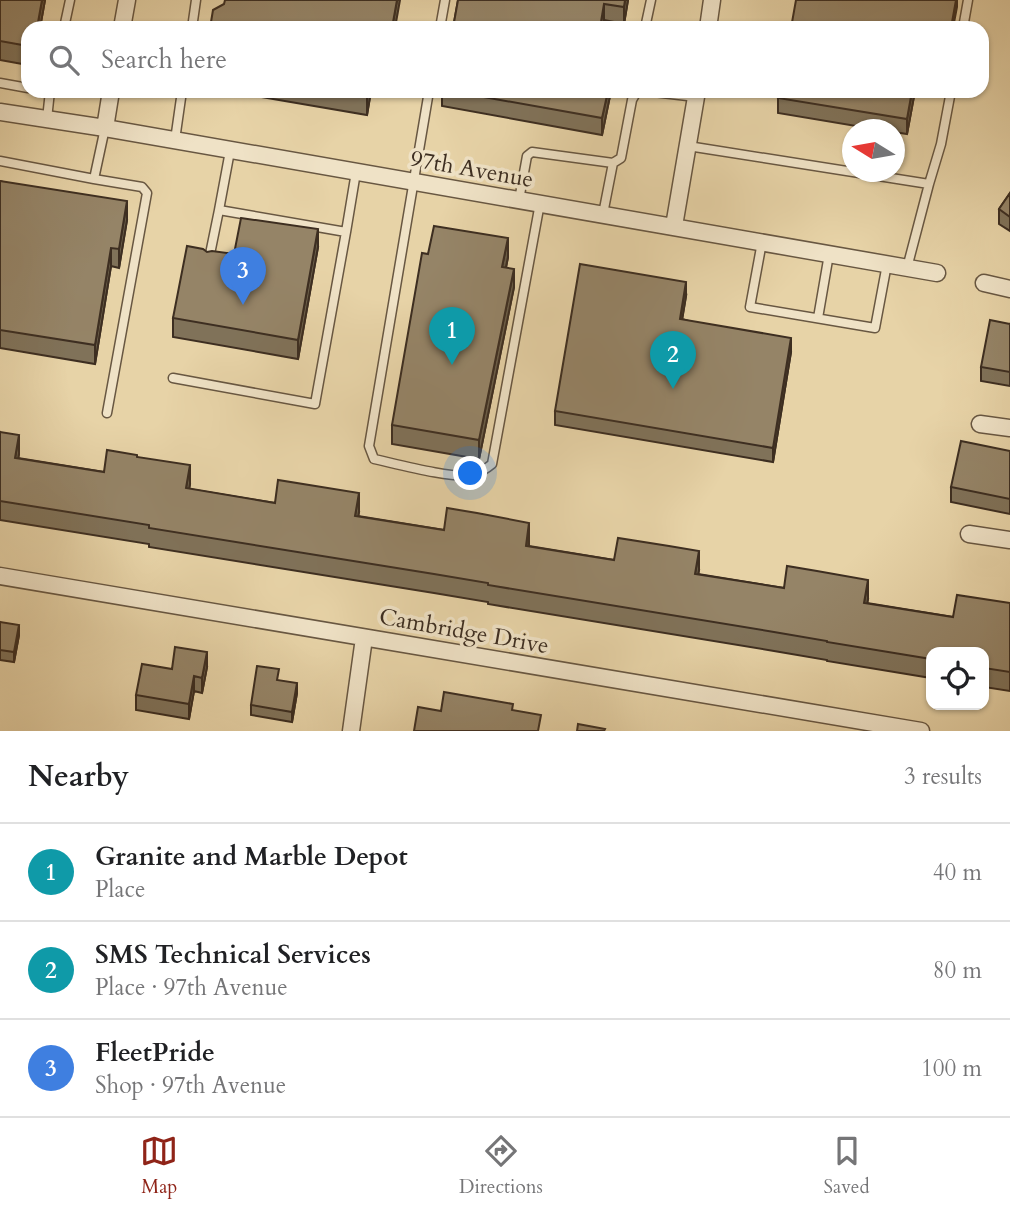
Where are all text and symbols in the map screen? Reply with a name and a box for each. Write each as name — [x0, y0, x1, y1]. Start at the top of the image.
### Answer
search box — [21, 21, 989, 98]
icon: search — [45, 41, 83, 79]
text: Search here — [101, 42, 227, 77]
north arrow — [842, 119, 905, 182]
street label: 97th Avenue — [408, 143, 536, 195]
pin: 3 — [220, 247, 266, 305]
pin: 1 — [429, 307, 475, 365]
pin: 2 — [650, 331, 696, 389]
your location — [453, 456, 487, 490]
street label: Cambridge Drive — [377, 601, 551, 661]
map controls — [926, 647, 989, 710]
button: locate — [926, 647, 989, 710]
text: Nearby — [28, 756, 129, 797]
text: 3 results — [904, 761, 982, 792]
text: Granite and Marble Depot — [95, 839, 408, 874]
text: 1 — [45, 857, 57, 888]
text: 40 m — [933, 857, 982, 888]
text: Place — [95, 874, 145, 905]
text: SMS Technical Services — [95, 937, 371, 972]
text: 2 — [45, 955, 57, 986]
text: 80 m — [933, 955, 982, 986]
text: Place · 97th Avenue — [95, 972, 288, 1003]
text: FleetPride — [95, 1035, 215, 1070]
text: 3 — [45, 1053, 57, 1084]
text: 100 m — [921, 1053, 982, 1084]
text: Shop · 97th Avenue — [95, 1070, 286, 1101]
tab: Map — [140, 1132, 178, 1200]
tab: Directions — [459, 1132, 543, 1200]
tab: Saved — [824, 1132, 870, 1200]

